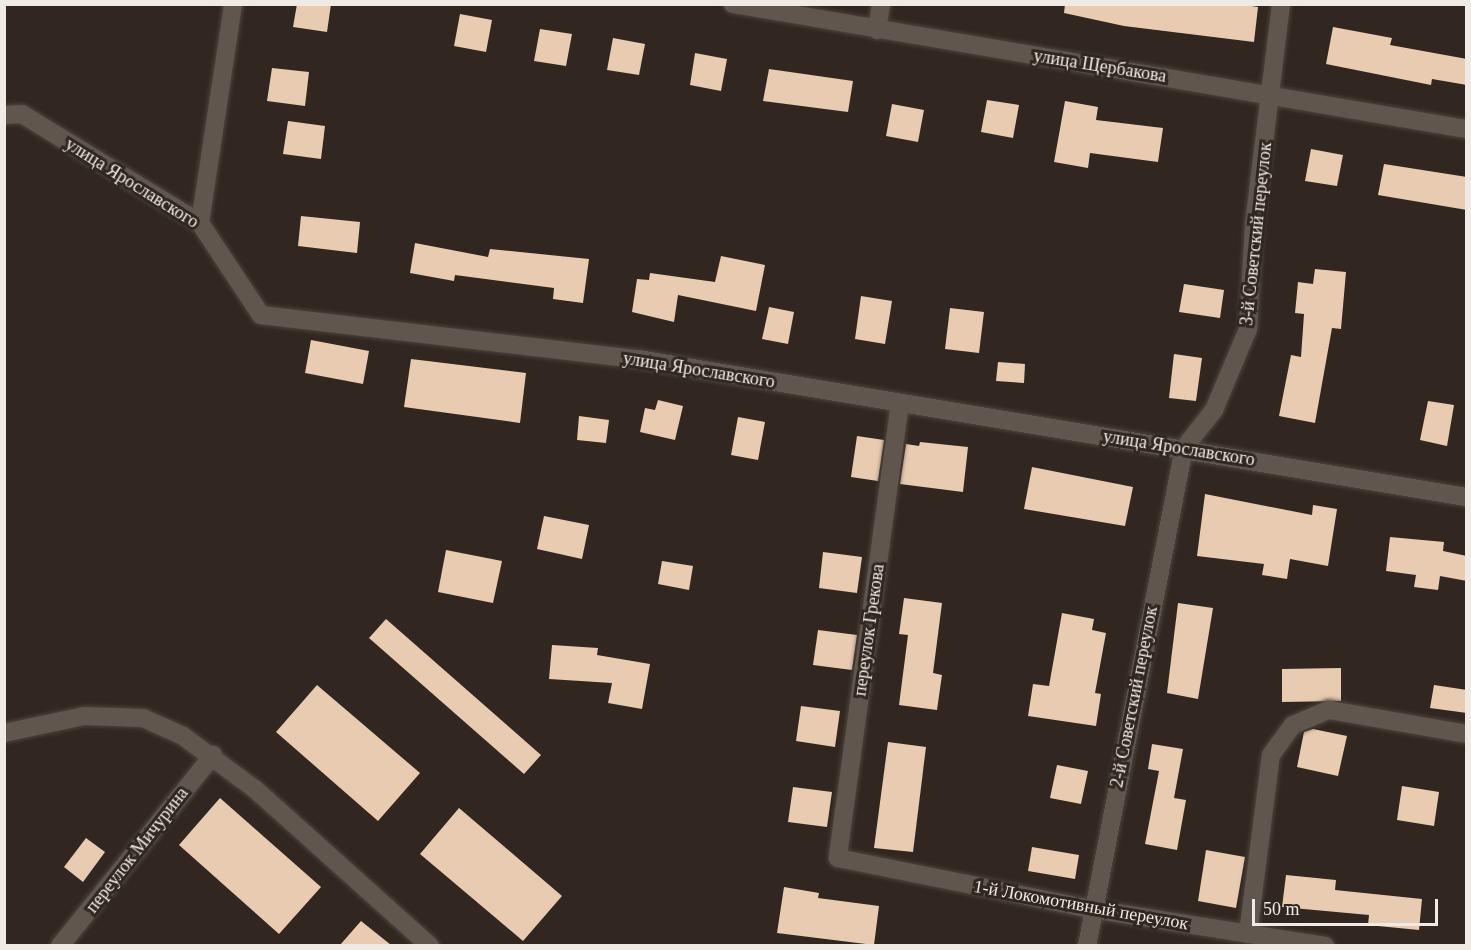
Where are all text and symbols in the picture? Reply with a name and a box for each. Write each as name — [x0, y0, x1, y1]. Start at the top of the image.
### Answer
street label: улица Щербакова — [1032, 45, 1168, 87]
street label: улица Ярославского — [61, 133, 203, 233]
street label: 3-й Советский переулок — [1236, 141, 1276, 327]
street label: улица Ярославского — [622, 347, 776, 393]
street label: улица Ярославского — [1102, 425, 1256, 471]
street label: переулок Грекова — [849, 563, 889, 697]
street label: 2-й Советский переулок — [1106, 605, 1162, 789]
street label: переулок Мичурина — [81, 783, 193, 917]
street label: 1-й Локомотивный переулок — [972, 875, 1190, 935]
scale bar — [1255, 887, 1441, 925]
text: 50 m — [1263, 899, 1300, 919]

